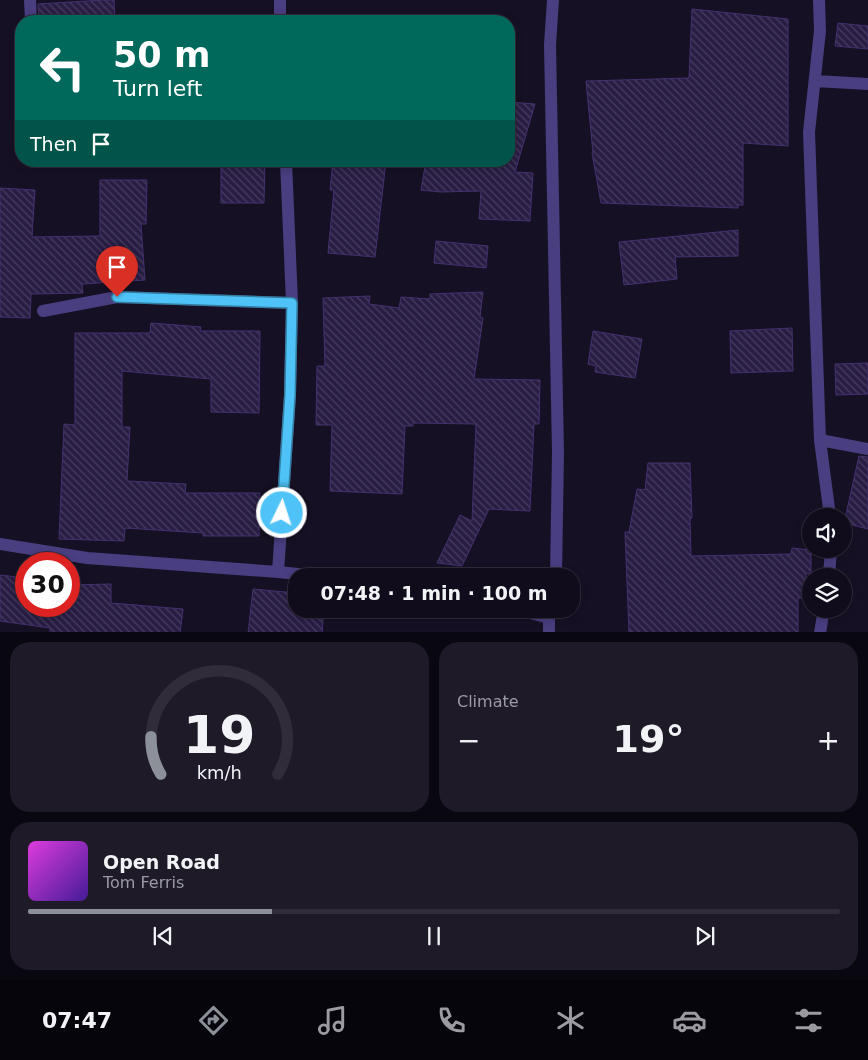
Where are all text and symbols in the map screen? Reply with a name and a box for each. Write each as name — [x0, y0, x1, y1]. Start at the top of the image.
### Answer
icon: left — [30, 35, 95, 100]
text: 50 m — [113, 35, 210, 75]
text: Turn left — [113, 76, 202, 101]
icon: arrive — [87, 130, 115, 158]
text: Then — [30, 133, 77, 155]
pin — [96, 246, 138, 297]
icon: arrive — [103, 253, 131, 281]
position arrow — [255, 486, 307, 538]
map controls — [802, 508, 852, 618]
button: sound — [802, 508, 852, 558]
speed limit sign: 30 — [15, 552, 80, 617]
button: layers — [802, 568, 852, 618]
text: 07:48 · 1 min · 100 m — [320, 582, 548, 604]
text: Climate — [457, 692, 519, 711]
text: 19 — [183, 705, 256, 765]
text: 19° — [613, 717, 684, 761]
text: − — [457, 724, 480, 757]
text: + — [817, 724, 840, 757]
text: km/h — [197, 762, 242, 783]
text: Open Road — [103, 851, 220, 873]
text: Tom Ferris — [103, 873, 184, 892]
icon: previous — [149, 922, 177, 950]
icon: pause — [420, 922, 448, 950]
icon: next — [691, 922, 719, 950]
icon: directions — [196, 1003, 231, 1038]
icon: music — [315, 1003, 350, 1038]
icon: phone — [434, 1003, 469, 1038]
icon: climate — [553, 1003, 588, 1038]
icon: car — [672, 1003, 707, 1038]
icon: filters — [791, 1003, 826, 1038]
text: 07:47 — [42, 1008, 112, 1033]

